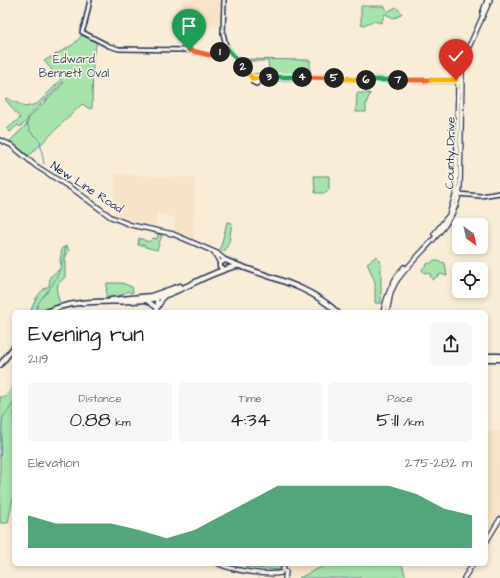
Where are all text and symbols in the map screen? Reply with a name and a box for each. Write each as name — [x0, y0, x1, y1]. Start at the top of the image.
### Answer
pin — [172, 9, 206, 50]
icon: arrive — [178, 15, 200, 37]
pin — [439, 39, 473, 80]
pin: 1 — [210, 42, 230, 62]
text: 1 — [219, 44, 221, 59]
icon: check — [445, 45, 467, 67]
park label: Edward Bennett Oval — [39, 51, 109, 82]
pin: 2 — [233, 57, 253, 77]
text: 2 — [240, 59, 246, 74]
pin: 3 — [259, 67, 279, 87]
pin: 4 — [292, 67, 312, 87]
pin: 5 — [324, 68, 344, 88]
text: 3 — [266, 69, 272, 84]
text: 4 — [298, 69, 306, 84]
text: 5 — [330, 70, 338, 85]
pin: 6 — [356, 70, 376, 90]
pin: 7 — [388, 70, 408, 90]
text: 6 — [363, 72, 369, 87]
text: 7 — [395, 72, 401, 87]
street label: County Drive — [441, 116, 461, 189]
street label: New Line Road — [47, 158, 126, 217]
north arrow — [452, 218, 488, 254]
map controls — [452, 218, 488, 298]
button: locate — [452, 262, 488, 298]
text: Evening run — [28, 319, 144, 350]
button: share — [430, 323, 472, 365]
text: 21:19 — [28, 350, 48, 368]
text: Distance — [79, 391, 121, 406]
text: Time — [238, 391, 262, 406]
text: Pace — [387, 391, 413, 406]
text: 0.88 — [69, 406, 111, 434]
text: 4:34 — [230, 406, 270, 434]
text: 5:11 — [376, 406, 399, 434]
text: km — [111, 415, 131, 430]
text: /km — [399, 415, 424, 430]
text: Elevation — [28, 454, 79, 472]
text: 275–282 m — [405, 454, 472, 472]

